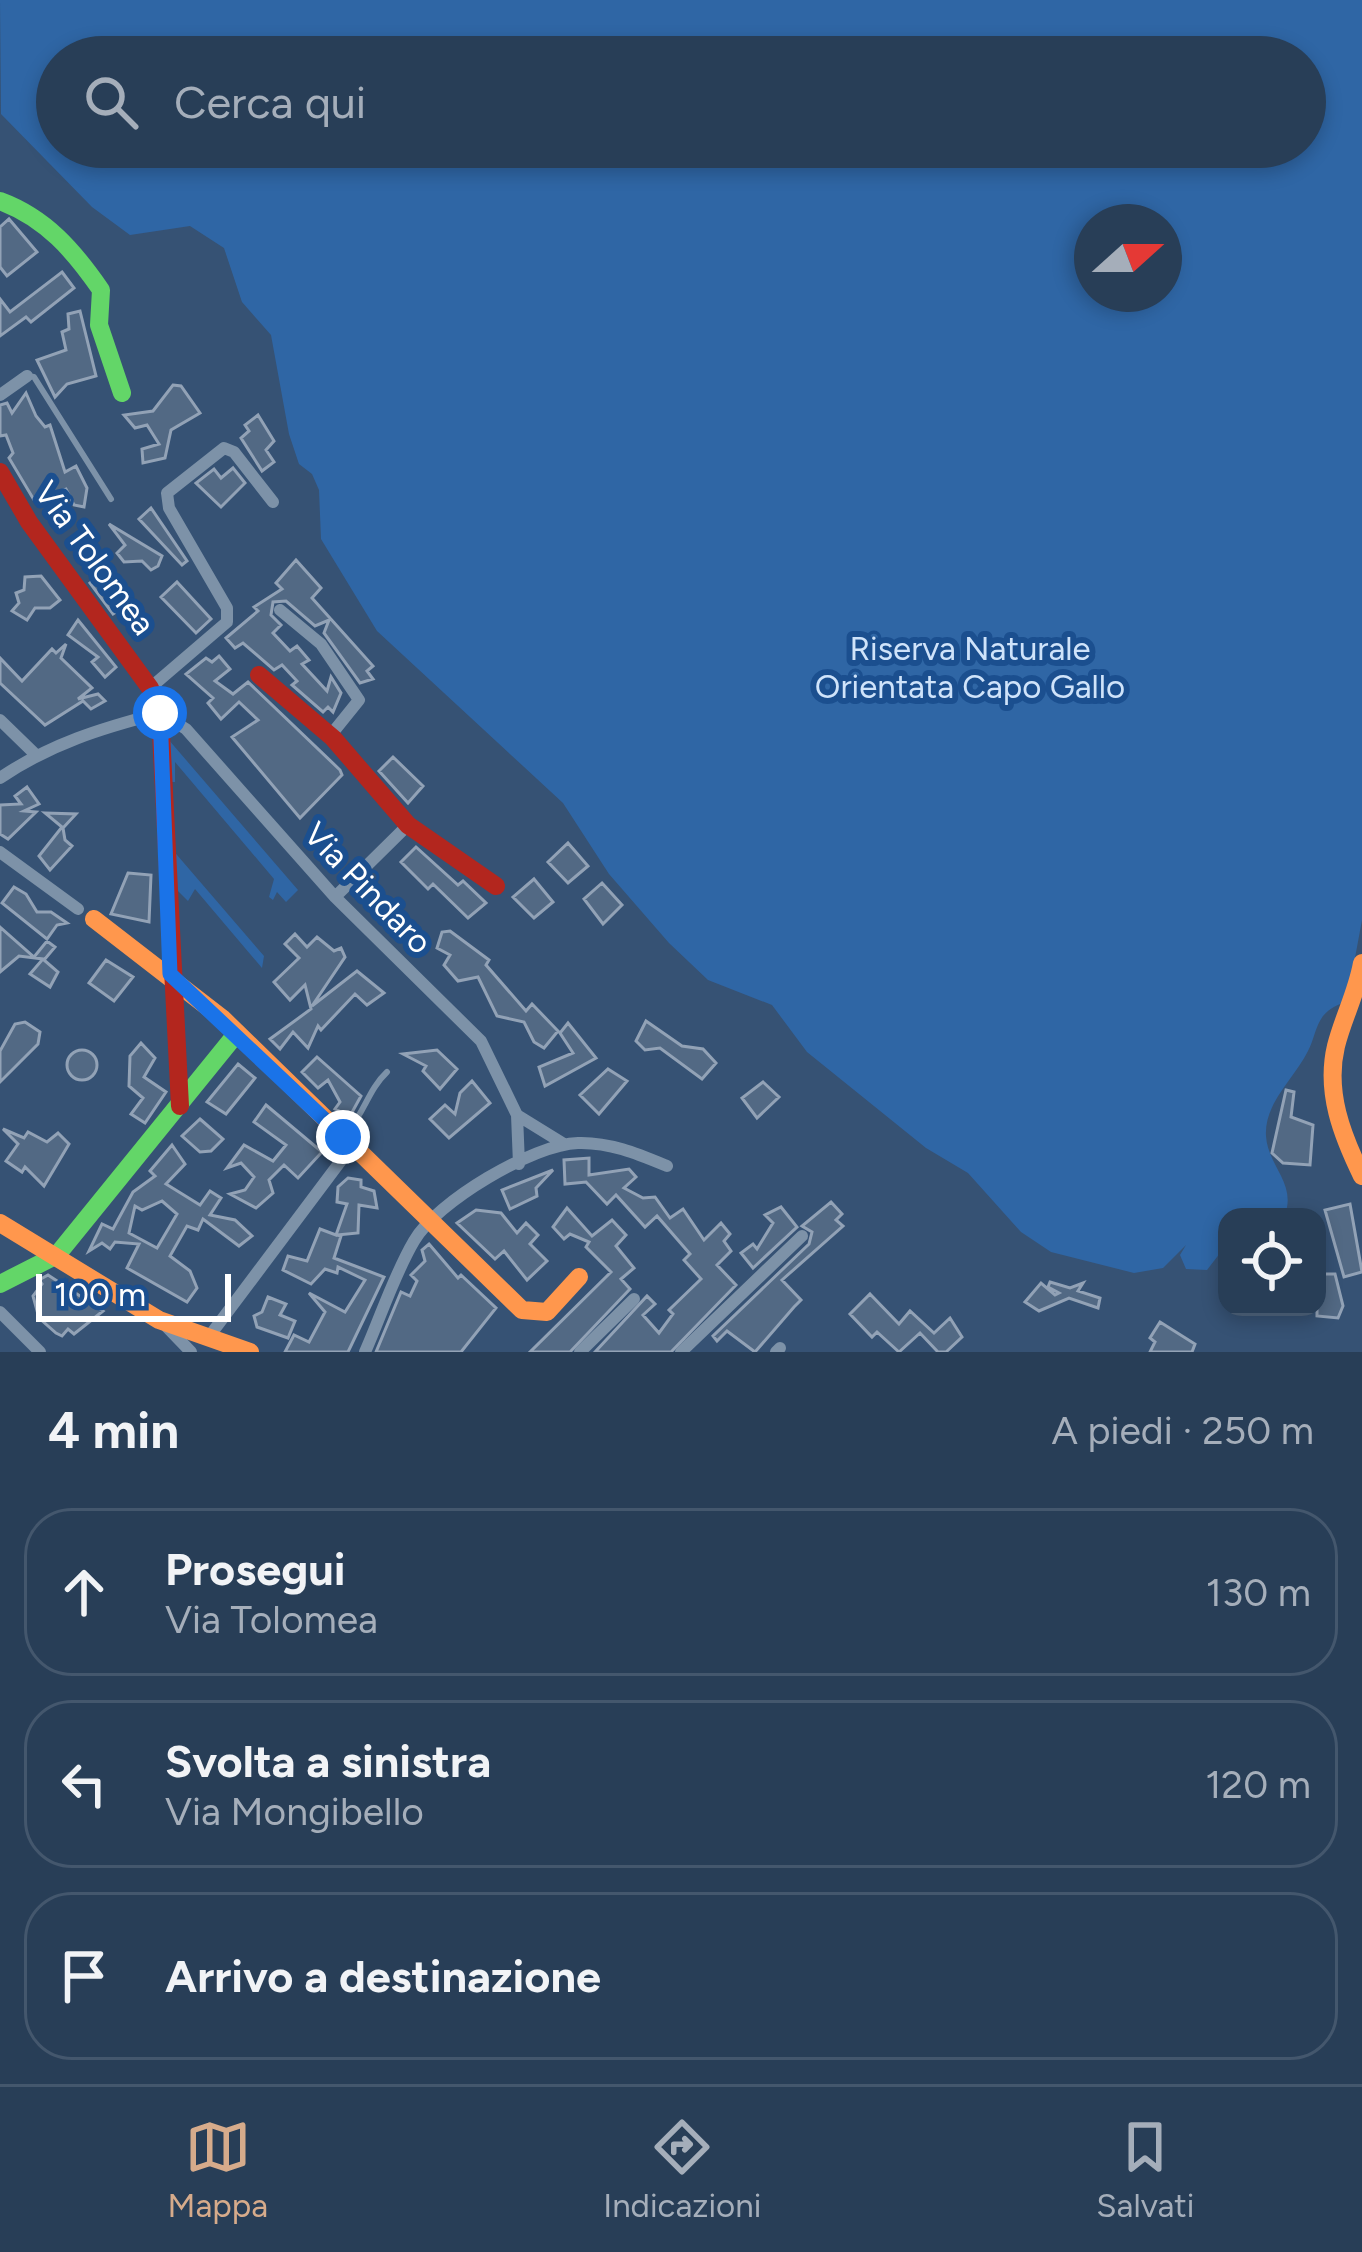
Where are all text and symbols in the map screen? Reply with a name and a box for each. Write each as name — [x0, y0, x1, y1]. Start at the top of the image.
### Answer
search box — [36, 36, 1326, 168]
icon: search — [78, 69, 144, 135]
text: Cerca qui — [174, 75, 366, 129]
north arrow — [1074, 204, 1182, 312]
street label: Via Tolomea — [26, 474, 164, 642]
park label: Riserva Naturale Orientata Capo Gallo — [815, 629, 1125, 706]
route start — [133, 686, 187, 740]
street label: Via Pindaro — [296, 814, 440, 962]
route end — [316, 1110, 370, 1164]
map controls — [1218, 1208, 1326, 1316]
button: locate — [1218, 1208, 1326, 1316]
scale bar — [36, 1268, 231, 1321]
text: 100 m — [54, 1275, 146, 1314]
text: 4 min — [48, 1400, 179, 1461]
text: A piedi · 250 m — [1051, 1407, 1314, 1454]
text: Prosegui — [165, 1542, 346, 1596]
icon: ahead — [51, 1559, 117, 1625]
text: 130 m — [1206, 1569, 1311, 1616]
text: Via Tolomea — [165, 1596, 378, 1643]
text: Svolta a sinistra — [165, 1734, 491, 1788]
icon: left — [51, 1751, 117, 1817]
text: 120 m — [1205, 1761, 1311, 1808]
text: Via Mongibello — [165, 1788, 424, 1835]
icon: arrive — [51, 1943, 117, 2009]
text: Arrivo a destinazione — [165, 1949, 601, 2003]
tab: Mappa — [168, 2114, 268, 2225]
tab: Indicazioni — [603, 2114, 761, 2225]
tab: Salvati — [1096, 2114, 1194, 2225]

